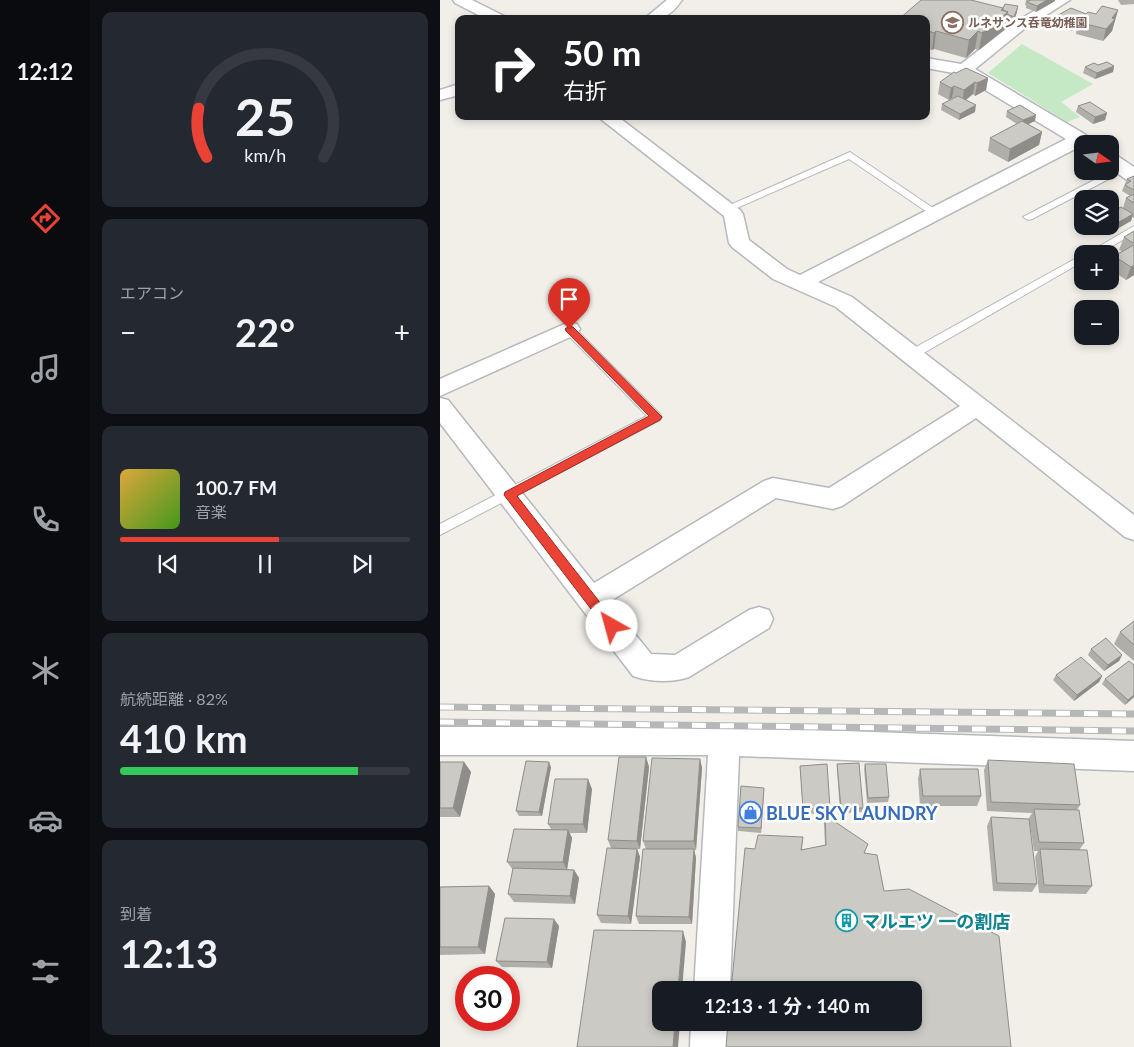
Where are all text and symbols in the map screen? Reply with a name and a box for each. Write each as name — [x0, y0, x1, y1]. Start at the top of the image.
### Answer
school or university icon: ルネサンス呑竜幼稚園 — [940, 10, 964, 34]
place label: ルネサンス呑竜幼稚園 — [968, 15, 1088, 30]
text: 50 m — [563, 31, 641, 73]
icon: right — [480, 35, 545, 100]
text: 12:12 — [17, 58, 73, 85]
text: 右折 — [563, 77, 607, 104]
text: 25 — [235, 85, 295, 147]
north arrow — [1074, 135, 1119, 180]
map controls — [1074, 135, 1119, 345]
text: km/h — [244, 144, 286, 166]
button: layers — [1074, 190, 1119, 235]
icon: directions — [28, 201, 63, 236]
button: + — [1074, 245, 1119, 290]
pin — [548, 278, 590, 329]
text: エアコン — [120, 283, 184, 302]
icon: arrive — [555, 285, 583, 313]
button: − — [1074, 300, 1119, 345]
text: 22° — [235, 309, 295, 355]
text: − — [120, 315, 136, 349]
text: + — [394, 315, 410, 349]
icon: music — [28, 351, 63, 386]
text: 100.7 FM — [195, 476, 277, 499]
icon: phone — [28, 502, 63, 537]
text: 音楽 — [195, 502, 227, 521]
icon: previous — [154, 550, 182, 578]
icon: pause — [251, 550, 279, 578]
icon: next — [348, 550, 376, 578]
position arrow — [585, 599, 637, 651]
icon: climate — [28, 653, 63, 688]
text: 航続距離 · 82% — [120, 689, 228, 708]
text: 410 km — [120, 715, 248, 761]
shop icon: BLUE SKY LAUNDRY — [738, 801, 762, 825]
place label: BLUE SKY LAUNDRY — [766, 802, 938, 824]
icon: car — [28, 803, 63, 838]
text: 到着 — [120, 904, 152, 923]
building icon: マルエツ 一の割店 — [834, 909, 858, 933]
place label: マルエツ 一の割店 — [862, 910, 1010, 932]
text: 12:13 — [120, 930, 218, 976]
icon: filters — [28, 954, 63, 989]
speed limit sign: 30 — [455, 966, 520, 1031]
text: 12:13 · 1 分 · 140 m — [704, 994, 870, 1017]

